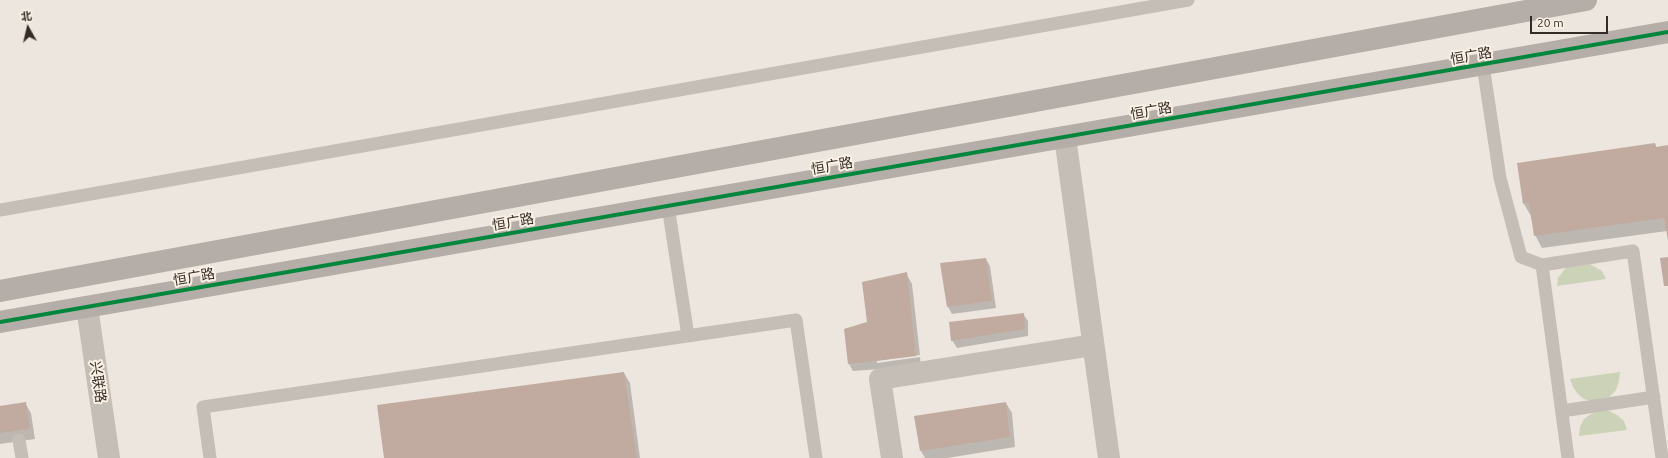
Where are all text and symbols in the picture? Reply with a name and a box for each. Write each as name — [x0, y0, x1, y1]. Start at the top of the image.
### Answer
north arrow — [8, 8, 48, 48]
scale bar — [1532, 8, 1610, 34]
text: 北 — [20, 9, 33, 23]
text: 20 m — [1537, 16, 1564, 29]
street label: 恒广路 — [1449, 44, 1493, 68]
street label: 恒广路 — [1129, 99, 1173, 123]
street label: 恒广路 — [810, 154, 854, 178]
street label: 恒广路 — [491, 210, 535, 234]
street label: 恒广路 — [172, 265, 216, 289]
street label: 兴联路 — [87, 360, 109, 404]

